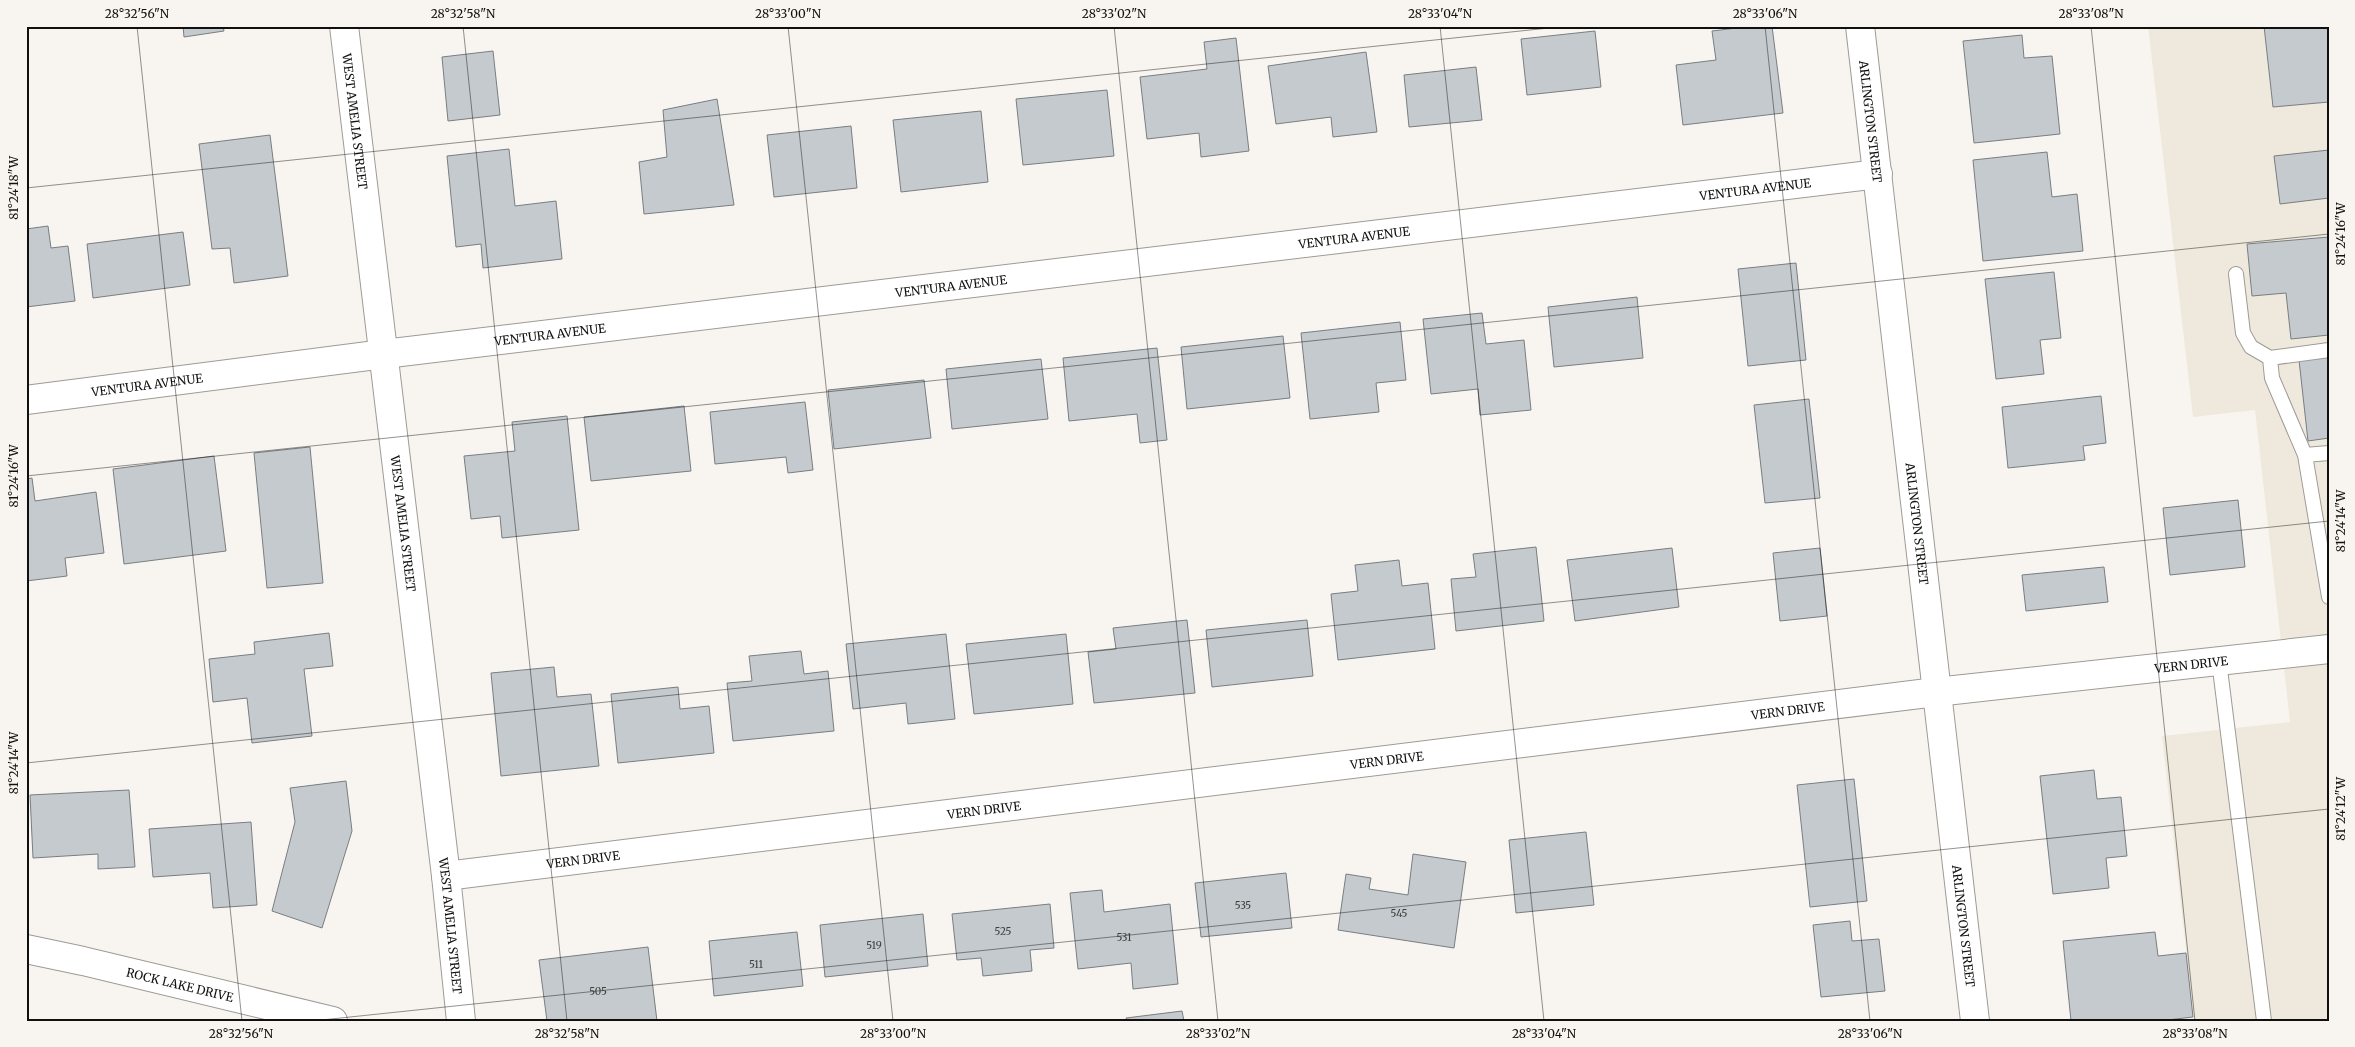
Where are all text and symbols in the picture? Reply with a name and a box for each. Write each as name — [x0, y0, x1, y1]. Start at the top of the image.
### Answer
text: 28°32'56"N — [105, 6, 170, 21]
text: 28°32'58"N — [431, 6, 496, 21]
text: 28°33'00"N — [755, 6, 822, 21]
text: 28°33'02"N — [1082, 6, 1147, 21]
text: 28°33'04"N — [1408, 6, 1473, 21]
text: 28°33'06"N — [1733, 6, 1798, 21]
text: 28°33'08"N — [2058, 6, 2124, 21]
street label: WEST AMELIA STREET — [340, 52, 371, 191]
street label: ARLINGTON STREET — [1856, 58, 1886, 184]
text: 81°24'18"W — [6, 155, 21, 220]
street label: VENTURA AVENUE — [1698, 175, 1812, 203]
text: 81°24'16"W — [2333, 201, 2348, 266]
street label: VENTURA AVENUE — [1296, 223, 1411, 251]
street label: VENTURA AVENUE — [893, 271, 1008, 300]
street label: VENTURA AVENUE — [492, 320, 607, 348]
street label: VENTURA AVENUE — [89, 370, 204, 399]
text: 81°24'16"W — [6, 443, 21, 508]
street label: WEST AMELIA STREET — [388, 454, 419, 593]
street label: ARLINGTON STREET — [1903, 461, 1932, 586]
text: 81°24'14"W — [2333, 489, 2348, 552]
street label: VERN DRIVE — [2153, 653, 2229, 676]
street label: VERN DRIVE — [1749, 698, 1826, 722]
text: 81°24'14"W — [6, 731, 21, 794]
street label: VERN DRIVE — [1348, 748, 1425, 772]
text: 81°24'12"W — [2333, 776, 2348, 841]
street label: VERN DRIVE — [945, 798, 1022, 822]
street label: VERN DRIVE — [544, 847, 621, 871]
street label: WEST AMELIA STREET — [436, 856, 466, 995]
street label: ARLINGTON STREET — [1949, 863, 1979, 989]
house number: 535 — [1235, 899, 1251, 912]
house number: 545 — [1391, 907, 1408, 920]
house number: 525 — [995, 925, 1012, 938]
house number: 531 — [1116, 931, 1132, 944]
house number: 519 — [866, 939, 882, 952]
house number: 511 — [749, 958, 764, 971]
street label: ROCK LAKE DRIVE — [125, 964, 235, 1004]
house number: 505 — [589, 985, 607, 998]
text: 28°32'56"N — [209, 1026, 274, 1041]
text: 28°32'58"N — [535, 1026, 600, 1041]
text: 28°33'00"N — [860, 1026, 927, 1041]
text: 28°33'02"N — [1186, 1026, 1251, 1041]
text: 28°33'04"N — [1512, 1026, 1577, 1041]
text: 28°33'06"N — [1838, 1026, 1903, 1041]
text: 28°33'08"N — [2162, 1026, 2228, 1041]

